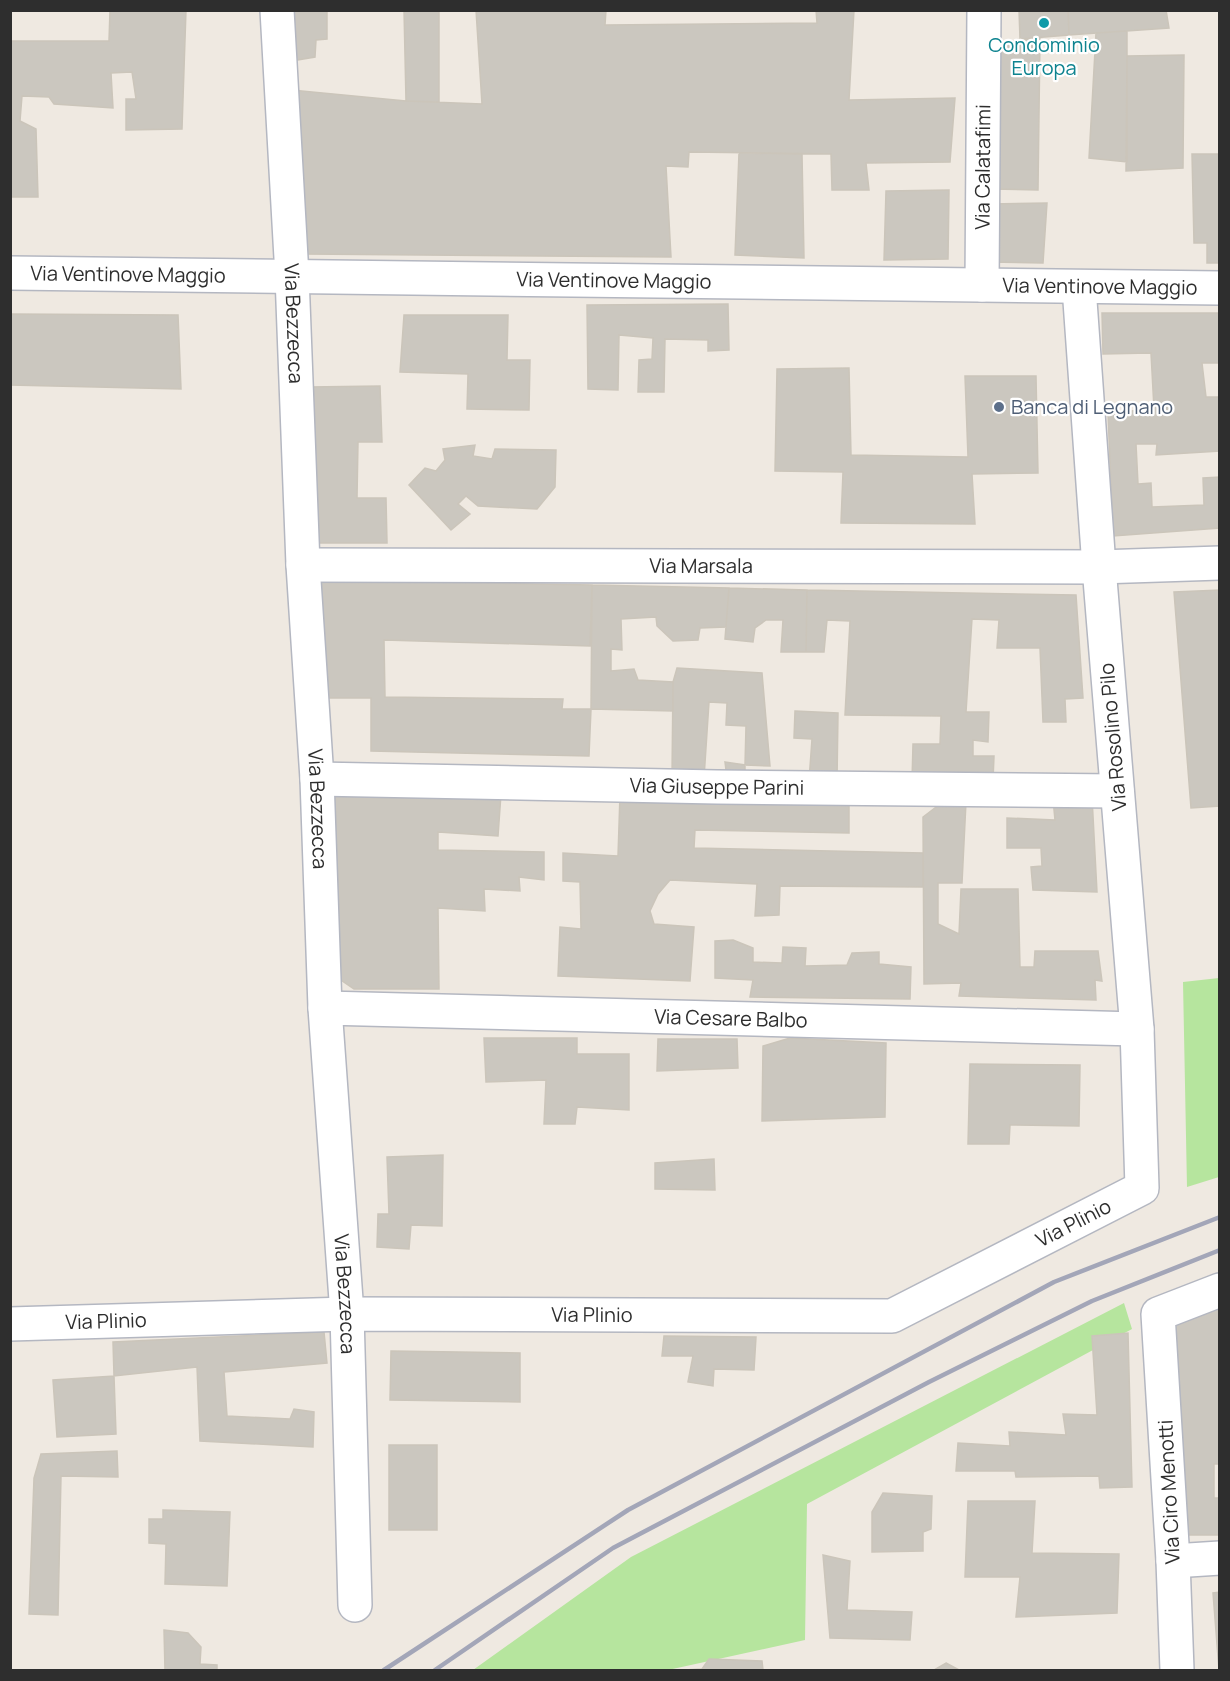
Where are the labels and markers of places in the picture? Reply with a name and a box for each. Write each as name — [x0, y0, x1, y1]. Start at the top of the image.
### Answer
marker: Condominio Europa — [1037, 16, 1051, 30]
place label: Condominio Europa — [988, 31, 1100, 81]
place label: Banca di Legnano — [1011, 393, 1173, 420]
marker: Banca di Legnano — [992, 400, 1006, 414]

